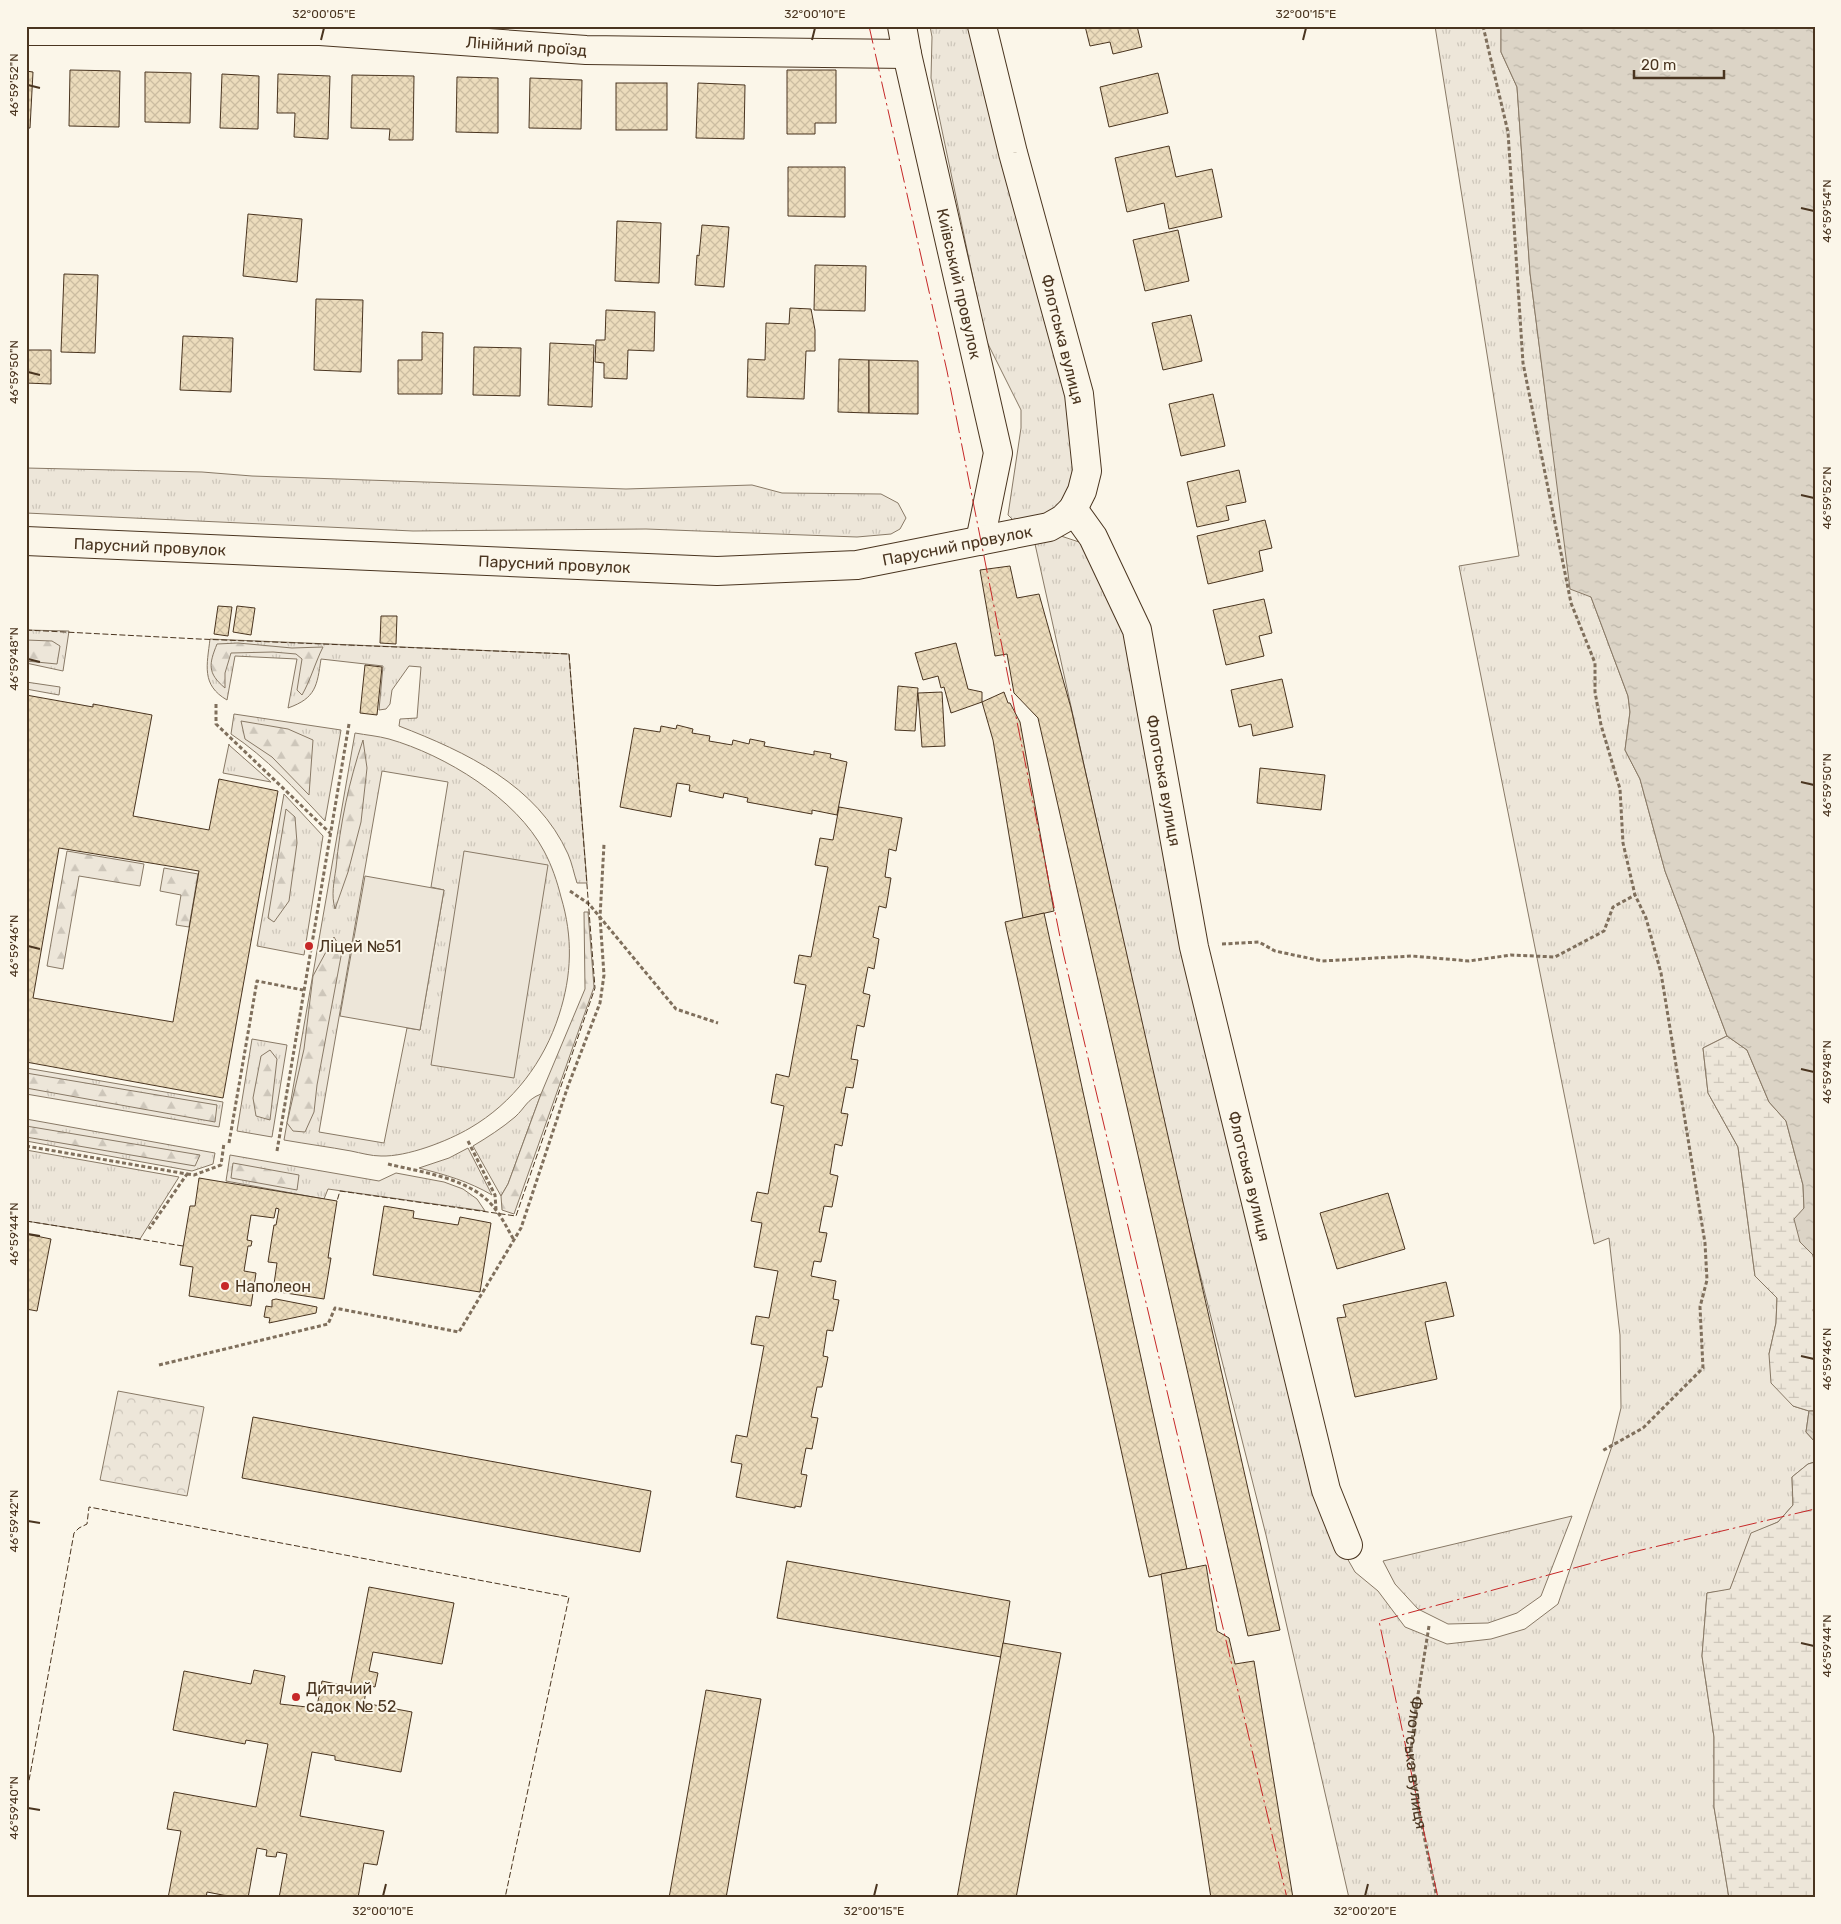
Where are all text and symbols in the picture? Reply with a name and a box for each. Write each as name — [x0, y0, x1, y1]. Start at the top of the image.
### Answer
text: 32°00'05"E — [292, 7, 356, 21]
text: 32°00'10"E — [784, 7, 846, 21]
text: 32°00'15"E — [1276, 7, 1336, 21]
street label: Лінійний проїзд — [465, 32, 588, 60]
scale bar — [1634, 48, 1724, 80]
text: 46°59'52"N — [7, 53, 21, 117]
text: 20 m — [1641, 56, 1676, 74]
text: 46°59'54"N — [1820, 179, 1834, 243]
street label: Київський провулок — [932, 206, 985, 361]
street label: Флотська вулиця — [1037, 272, 1088, 406]
text: 46°59'50"N — [7, 340, 21, 404]
text: 46°59'52"N — [1820, 466, 1834, 530]
street label: Парусний провулок — [881, 521, 1034, 570]
street label: Парусний провулок — [73, 534, 227, 560]
street label: Парусний провулок — [478, 552, 632, 577]
text: 46°59'48"N — [7, 627, 21, 691]
street label: Флотська вулиця — [1142, 713, 1185, 848]
text: 46°59'50"N — [1820, 753, 1834, 817]
text: 46°59'46"N — [7, 915, 21, 977]
place label: Ліцей №51 — [319, 937, 401, 956]
marker: Ліцей №51 — [303, 940, 315, 952]
text: 46°59'48"N — [1820, 1040, 1834, 1104]
street label: Флотська вулиця — [1224, 1109, 1274, 1243]
text: 46°59'44"N — [7, 1202, 21, 1266]
place label: Наполеон — [235, 1277, 311, 1296]
marker: Наполеон — [219, 1280, 231, 1292]
text: 46°59'46"N — [1820, 1328, 1834, 1390]
text: 46°59'42"N — [7, 1490, 21, 1552]
text: 46°59'44"N — [1820, 1614, 1834, 1678]
place label: Дитячий садок № 52 — [306, 1679, 396, 1716]
marker: Дитячий садок № 52 — [290, 1691, 302, 1703]
street label: Флотська вулиця — [1401, 1695, 1431, 1831]
text: 46°59'40"N — [7, 1776, 21, 1840]
text: 32°00'10"E — [352, 1904, 414, 1918]
text: 32°00'15"E — [844, 1904, 904, 1918]
text: 32°00'20"E — [1333, 1904, 1397, 1918]

